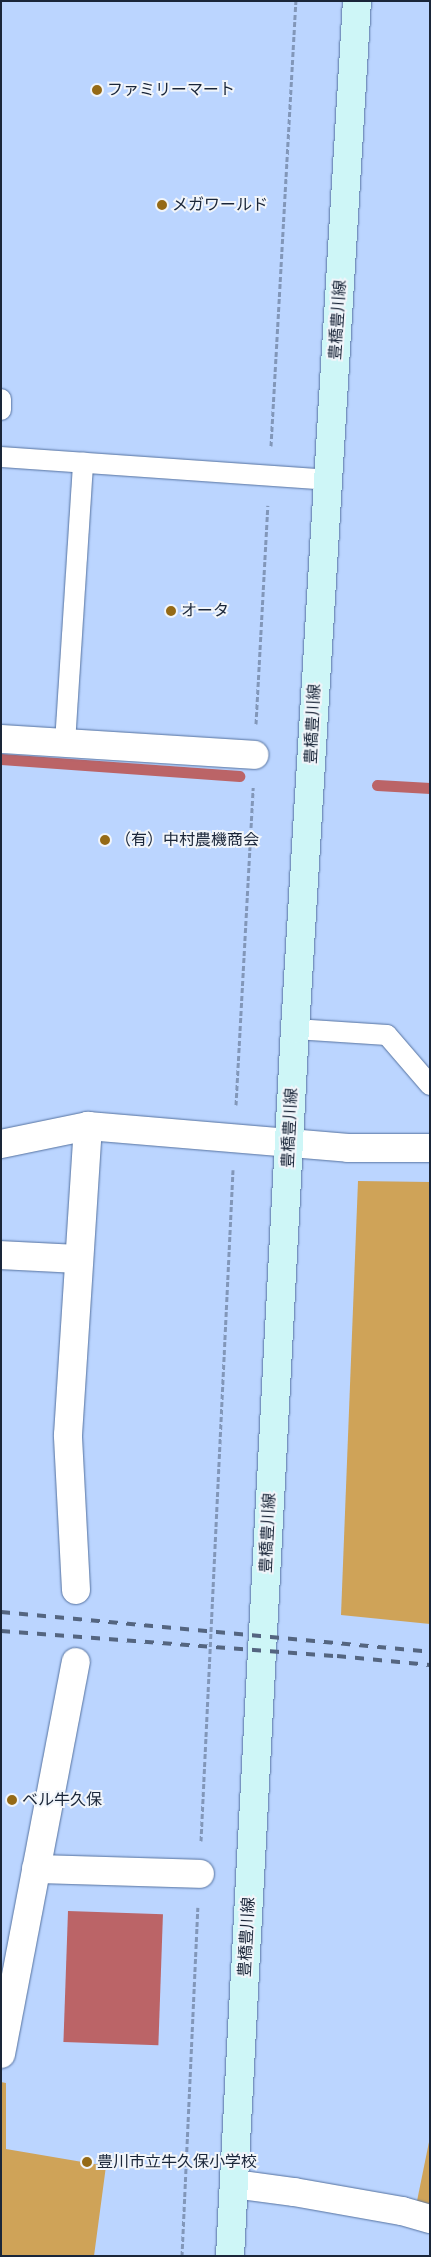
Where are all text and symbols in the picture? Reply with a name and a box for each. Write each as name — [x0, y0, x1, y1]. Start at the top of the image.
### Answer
place label: ファミリーマート — [107, 80, 235, 100]
marker: ファミリーマート — [91, 84, 103, 96]
place label: メガワールド — [172, 195, 268, 215]
marker: メガワールド — [156, 199, 168, 211]
street label: 豊橋豊川線 — [326, 279, 350, 361]
place label: オータ — [181, 601, 229, 621]
marker: オータ — [165, 605, 177, 617]
street label: 豊橋豊川線 — [301, 684, 325, 764]
place label: （有）中村農機商会 — [115, 830, 259, 850]
marker: （有）中村農機商会 — [99, 834, 111, 846]
street label: 豊橋豊川線 — [278, 1088, 302, 1168]
street label: 豊橋豊川線 — [256, 1493, 280, 1573]
place label: ベル牛久保 — [22, 1790, 102, 1810]
marker: ベル牛久保 — [6, 1794, 18, 1806]
street label: 豊橋豊川線 — [235, 1897, 259, 1977]
place label: 豊川市立牛久保小学校 — [97, 2152, 257, 2172]
marker: 豊川市立牛久保小学校 — [81, 2156, 93, 2168]

